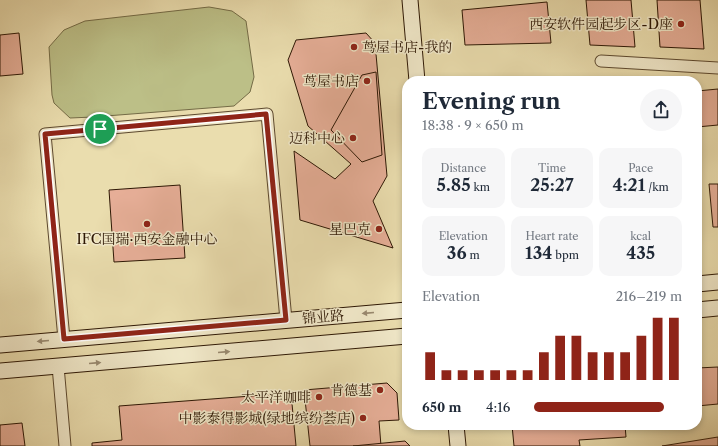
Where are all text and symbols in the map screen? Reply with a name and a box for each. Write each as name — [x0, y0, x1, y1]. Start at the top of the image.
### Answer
place label: 西安软件园起步区-D座 — [529, 15, 673, 33]
marker: 西安软件园起步区-D座 — [676, 19, 686, 29]
place label: 茑屋书店-我的 — [362, 38, 452, 56]
marker: 茑屋书店-我的 — [349, 42, 359, 52]
place label: 茑屋书店 — [303, 72, 359, 90]
marker: 茑屋书店 — [362, 76, 372, 86]
text: Evening run — [422, 88, 561, 115]
button: share — [640, 89, 682, 131]
pin — [83, 112, 117, 146]
text: 18:38 · 9 × 650 m — [422, 117, 524, 133]
icon: arrive — [89, 118, 111, 140]
place label: 迈科中心 — [289, 129, 345, 147]
marker: 迈科中心 — [348, 133, 358, 143]
text: Distance — [441, 161, 486, 175]
text: Time — [538, 161, 566, 175]
text: Pace — [628, 161, 653, 175]
text: 5.85 — [437, 175, 471, 195]
text: 25:27 — [530, 175, 574, 195]
text: 4:21 — [612, 175, 645, 195]
text: km — [471, 180, 490, 194]
text: /km — [645, 180, 669, 194]
marker: IFC国瑞·西安金融中心 — [142, 219, 152, 229]
place label: 星巴克 — [329, 220, 371, 238]
marker: 星巴克 — [374, 224, 384, 234]
text: Elevation — [439, 229, 488, 243]
text: Heart rate — [525, 229, 579, 243]
text: kcal — [630, 229, 651, 243]
place label: IFC国瑞·西安金融中心 — [76, 230, 218, 248]
text: 36 — [447, 243, 467, 263]
text: 134 — [525, 243, 552, 263]
text: 435 — [626, 243, 655, 263]
text: m — [467, 248, 480, 262]
text: bpm — [552, 248, 579, 262]
text: Elevation — [422, 288, 480, 304]
text: 216–219 m — [616, 288, 682, 304]
street label: 锦业路 — [301, 306, 345, 328]
one-way arrow — [362, 310, 374, 316]
one-way arrow — [37, 338, 49, 345]
one-way arrow — [218, 348, 230, 355]
one-way arrow — [89, 359, 101, 366]
place label: 肯德基 — [330, 381, 372, 399]
marker: 肯德基 — [375, 385, 385, 395]
place label: 太平洋咖啡 — [241, 388, 311, 406]
marker: 太平洋咖啡 — [314, 392, 324, 402]
text: 650 m — [422, 399, 461, 415]
text: 4:16 — [486, 399, 510, 415]
place label: 中影泰得影城(绿地缤纷荟店) — [179, 409, 355, 427]
marker: 中影泰得影城(绿地缤纷荟店) — [358, 413, 368, 423]

